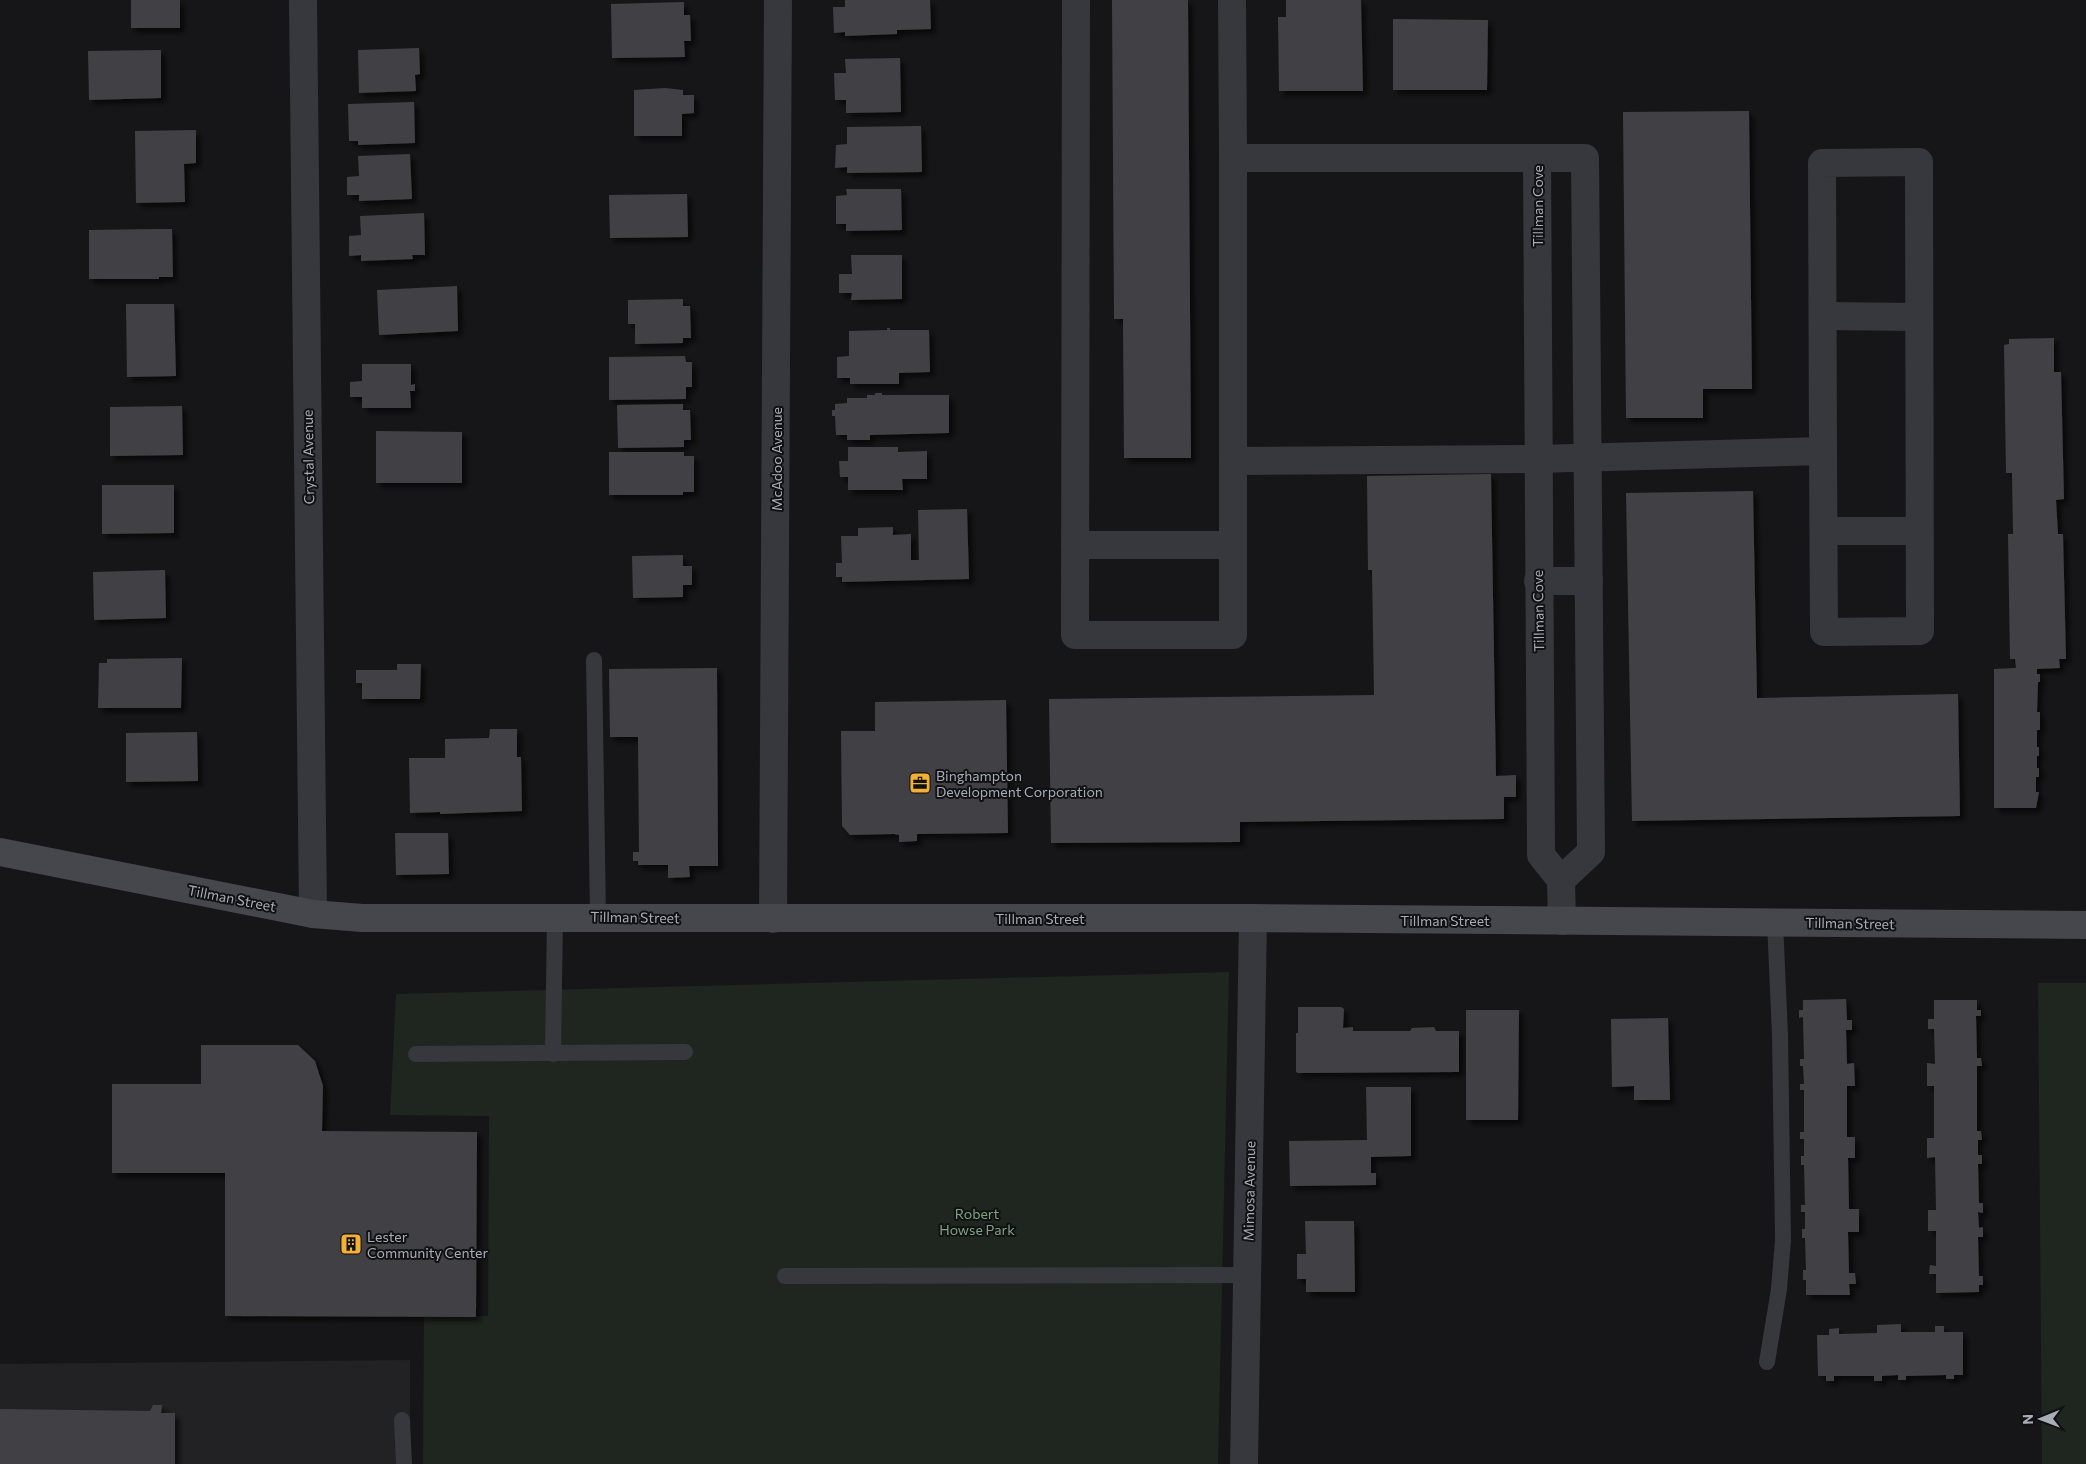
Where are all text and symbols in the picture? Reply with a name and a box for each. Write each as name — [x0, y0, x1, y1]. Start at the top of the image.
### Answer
street label: Tillman Cove — [1529, 165, 1546, 247]
street label: McAdoo Avenue — [768, 407, 785, 511]
street label: Crystal Avenue — [299, 410, 317, 504]
street label: Tillman Cove — [1529, 570, 1547, 652]
place label: Binghampton Development Corporation — [936, 767, 1103, 800]
office icon: Binghampton Development Corporation — [908, 771, 932, 795]
street label: Tillman Street — [186, 881, 278, 915]
street label: Tillman Street — [590, 908, 680, 926]
street label: Tillman Street — [995, 910, 1085, 927]
street label: Tillman Street — [1400, 912, 1490, 929]
street label: Tillman Street — [1805, 914, 1895, 932]
street label: Mimosa Avenue — [1240, 1141, 1258, 1241]
park label: Robert Howse Park — [939, 1205, 1015, 1238]
place label: Lester Community Center — [367, 1228, 489, 1261]
building icon: Lester Community Center — [339, 1232, 363, 1256]
north arrow — [2016, 1394, 2066, 1444]
text: N — [2019, 1414, 2036, 1425]

